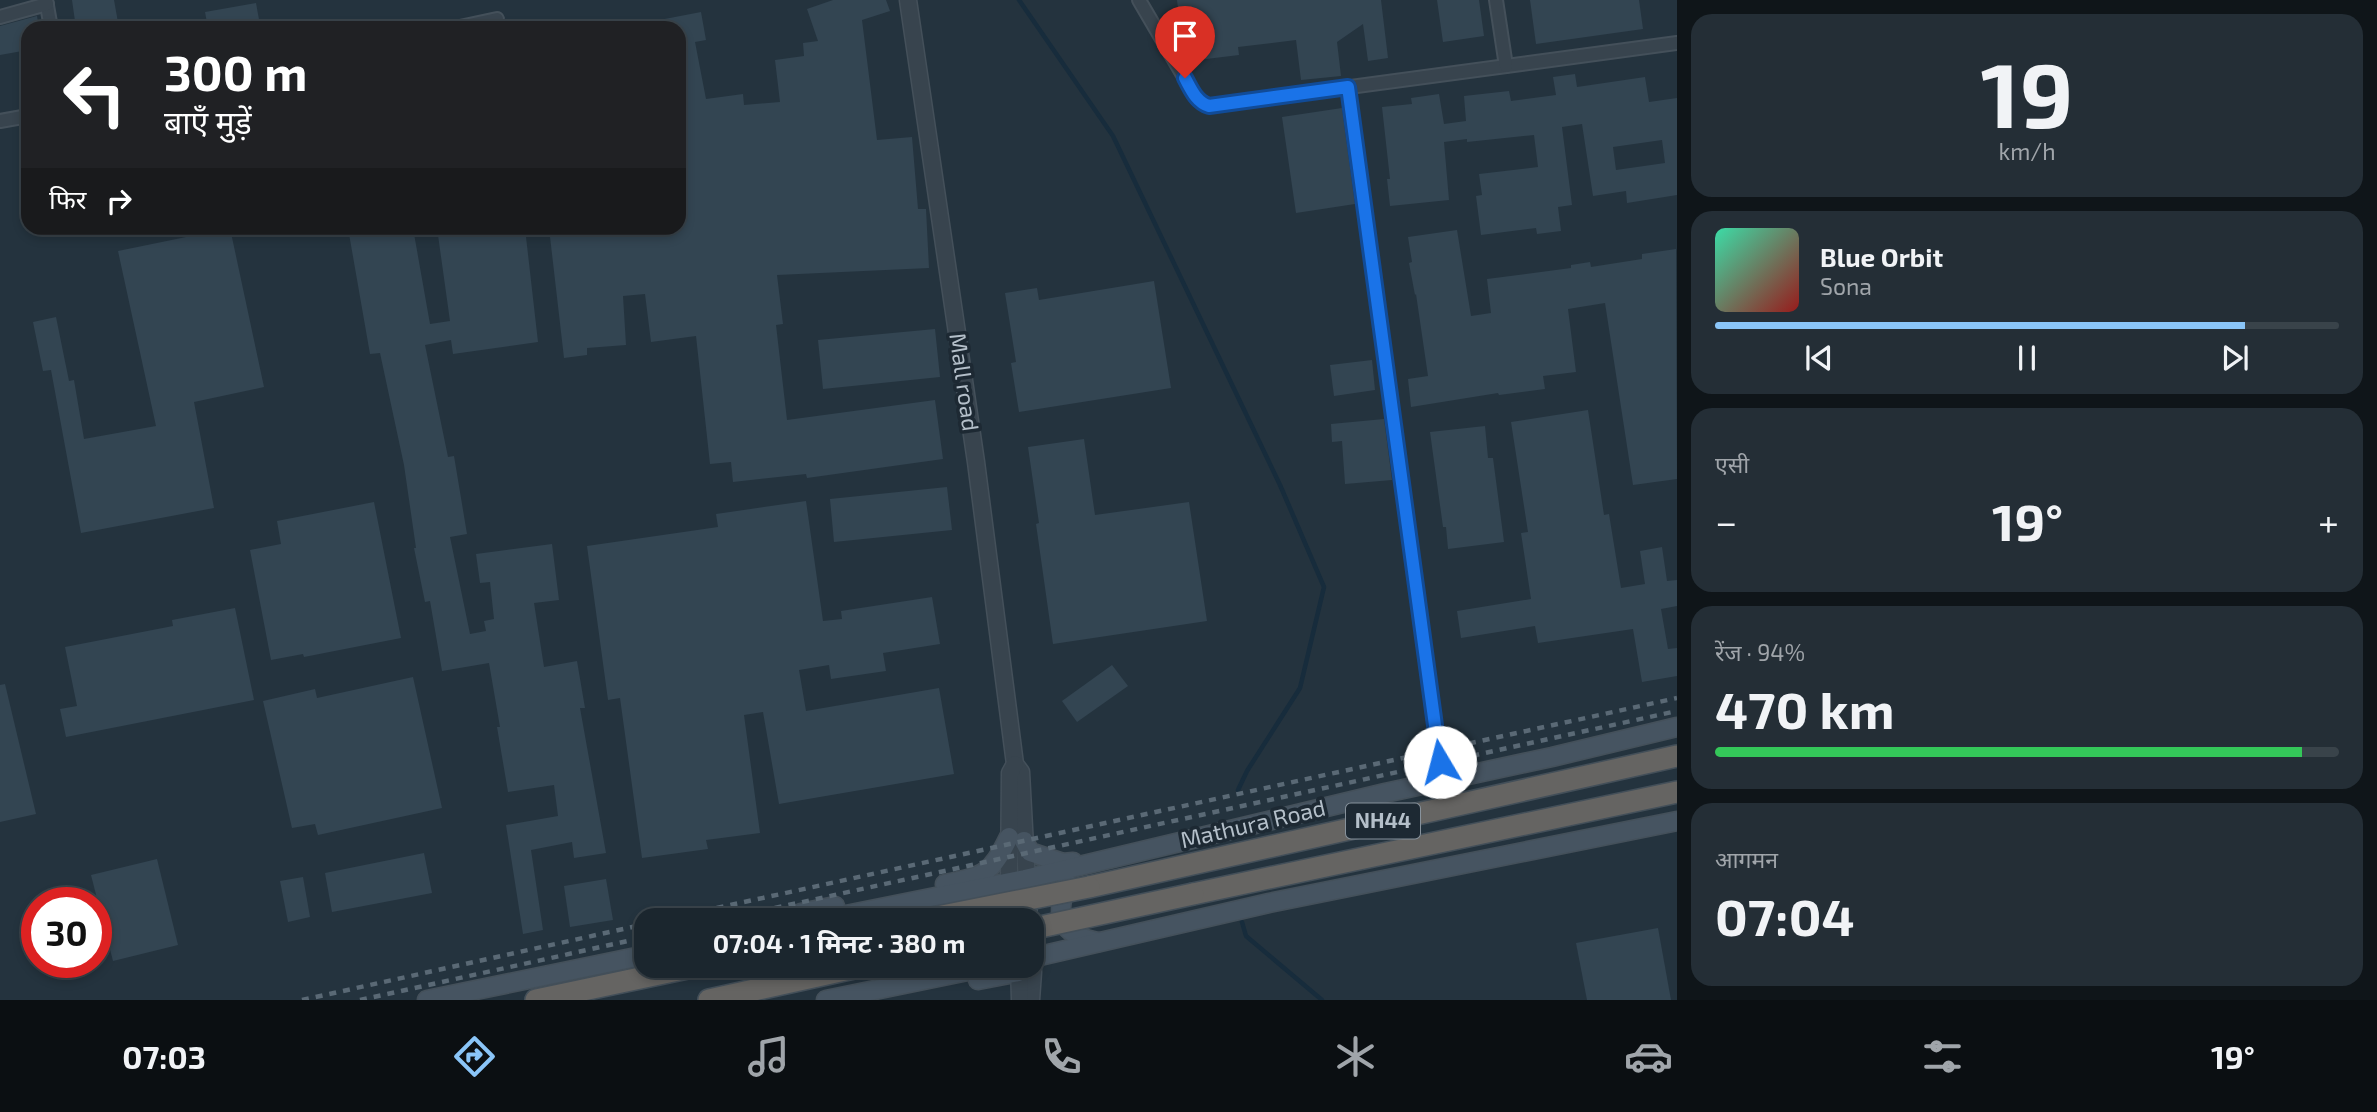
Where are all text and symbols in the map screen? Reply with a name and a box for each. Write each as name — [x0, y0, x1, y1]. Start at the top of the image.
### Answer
pin — [1155, 6, 1215, 78]
icon: arrive — [1166, 17, 1204, 55]
text: 19 — [1980, 37, 2074, 146]
text: 300 m — [164, 42, 307, 101]
icon: left — [49, 49, 140, 140]
text: बाएँ मुड़ें — [164, 102, 252, 140]
text: km/h — [1998, 137, 2056, 165]
icon: right — [100, 182, 138, 220]
text: फिर — [49, 183, 86, 214]
text: Blue Orbit — [1820, 241, 1943, 272]
text: Sona — [1820, 272, 1872, 300]
street label: Mall road — [944, 331, 986, 433]
icon: previous — [1800, 339, 1838, 377]
icon: pause — [2008, 339, 2046, 377]
icon: next — [2216, 339, 2254, 377]
text: एसी — [1715, 450, 1749, 478]
text: 19° — [1992, 489, 2063, 551]
text: − — [1715, 498, 1737, 544]
text: + — [2318, 498, 2339, 544]
text: रेंज · 94% — [1715, 638, 1805, 666]
text: 470 km — [1715, 677, 1895, 739]
position arrow — [1403, 725, 1477, 799]
street label: Mathura Road — [1178, 793, 1328, 853]
road number: NH44 — [1346, 804, 1420, 838]
text: आगमन — [1715, 845, 1778, 873]
text: 07:04 — [1715, 884, 1855, 946]
speed limit sign: 30 — [21, 887, 112, 978]
text: 07:04 · 1 मिनट · 380 m — [713, 927, 965, 958]
icon: directions — [450, 1032, 499, 1081]
icon: music — [744, 1032, 793, 1081]
icon: phone — [1037, 1032, 1086, 1081]
icon: climate — [1331, 1032, 1380, 1081]
icon: car — [1624, 1032, 1673, 1081]
icon: filters — [1918, 1032, 1967, 1081]
text: 07:03 — [122, 1037, 206, 1075]
text: 19° — [2211, 1037, 2255, 1075]

